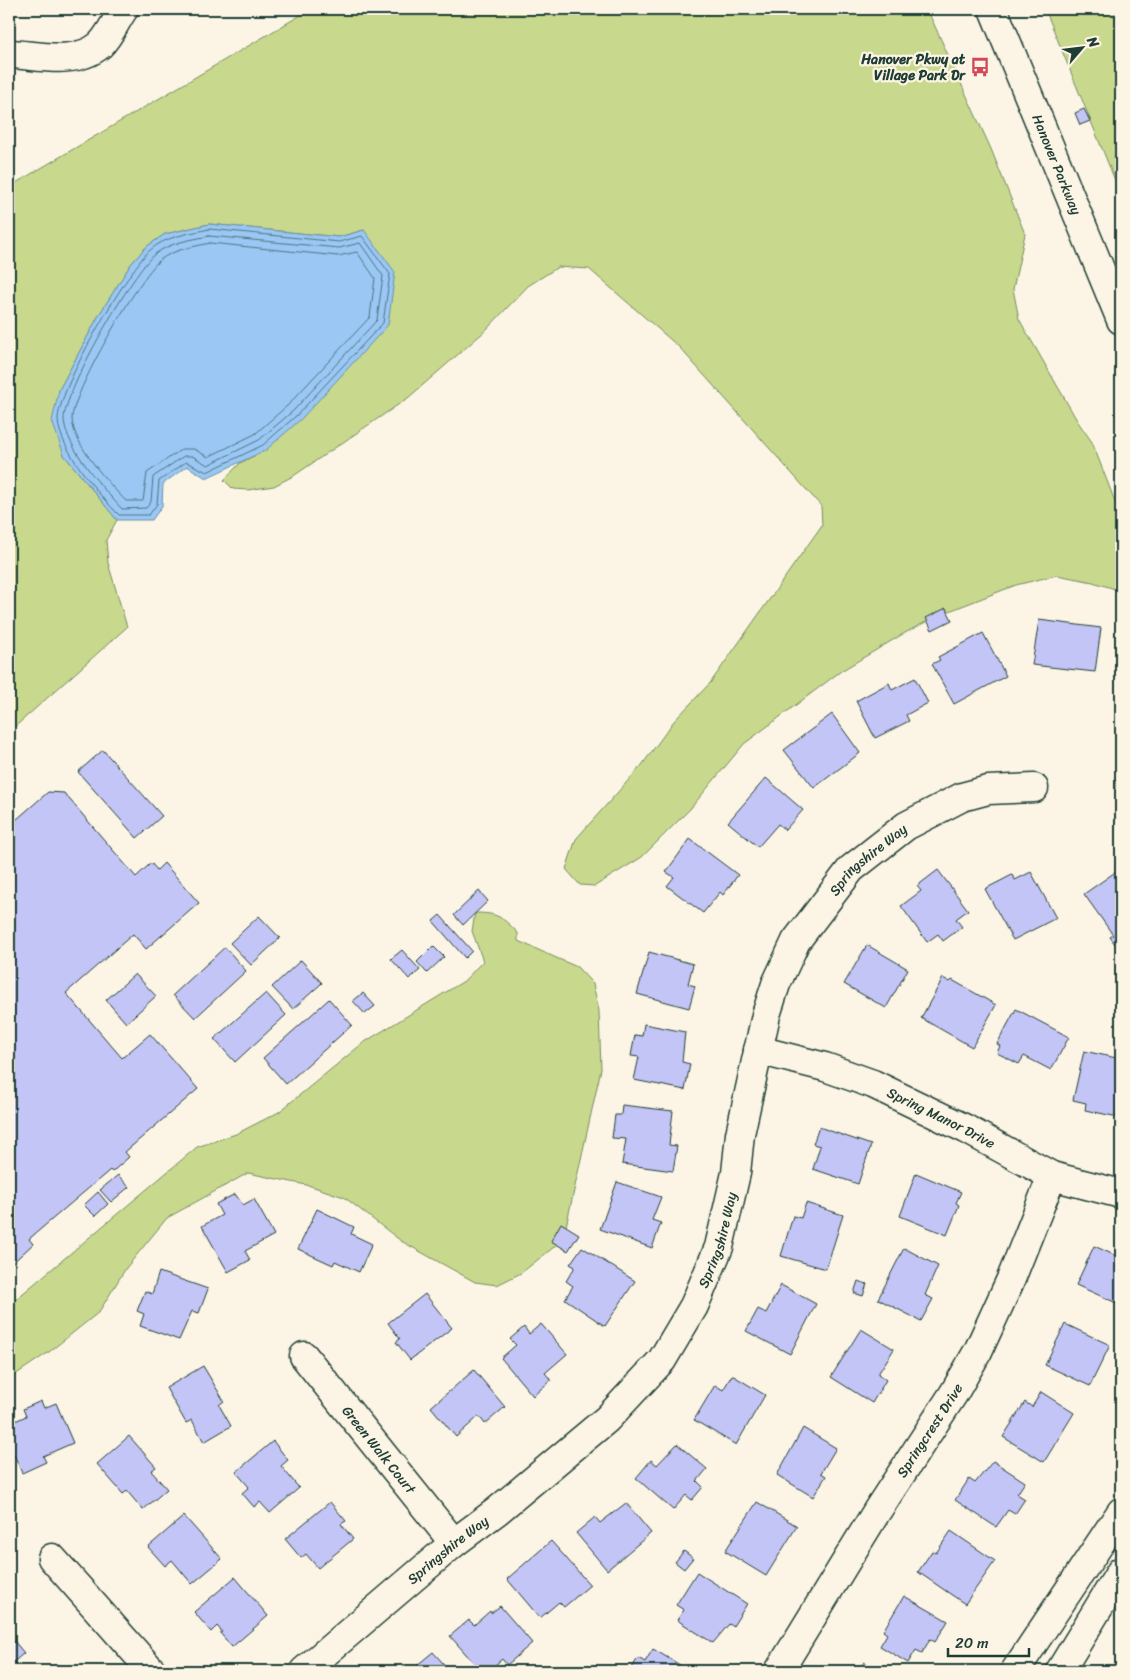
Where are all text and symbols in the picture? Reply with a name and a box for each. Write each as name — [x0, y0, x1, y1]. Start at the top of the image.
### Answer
north arrow — [1058, 22, 1108, 72]
text: N — [1079, 31, 1106, 53]
place label: Hanover Pkwy at Village Park Dr — [860, 47, 966, 88]
bus stop icon: Hanover Pkwy at Village Park Dr — [969, 56, 991, 78]
street label: Hanover Parkway — [1025, 110, 1089, 219]
street label: Springshire Way — [823, 817, 914, 901]
street label: Spring Manor Drive — [883, 1081, 1000, 1156]
street label: Springshire Way — [691, 1189, 744, 1292]
street label: Springcrest Drive — [890, 1379, 970, 1483]
street label: Green Walk Court — [335, 1400, 423, 1501]
street label: Springshire Way — [401, 1509, 495, 1591]
scale bar — [948, 1625, 1029, 1657]
text: 20 m — [955, 1630, 989, 1656]

